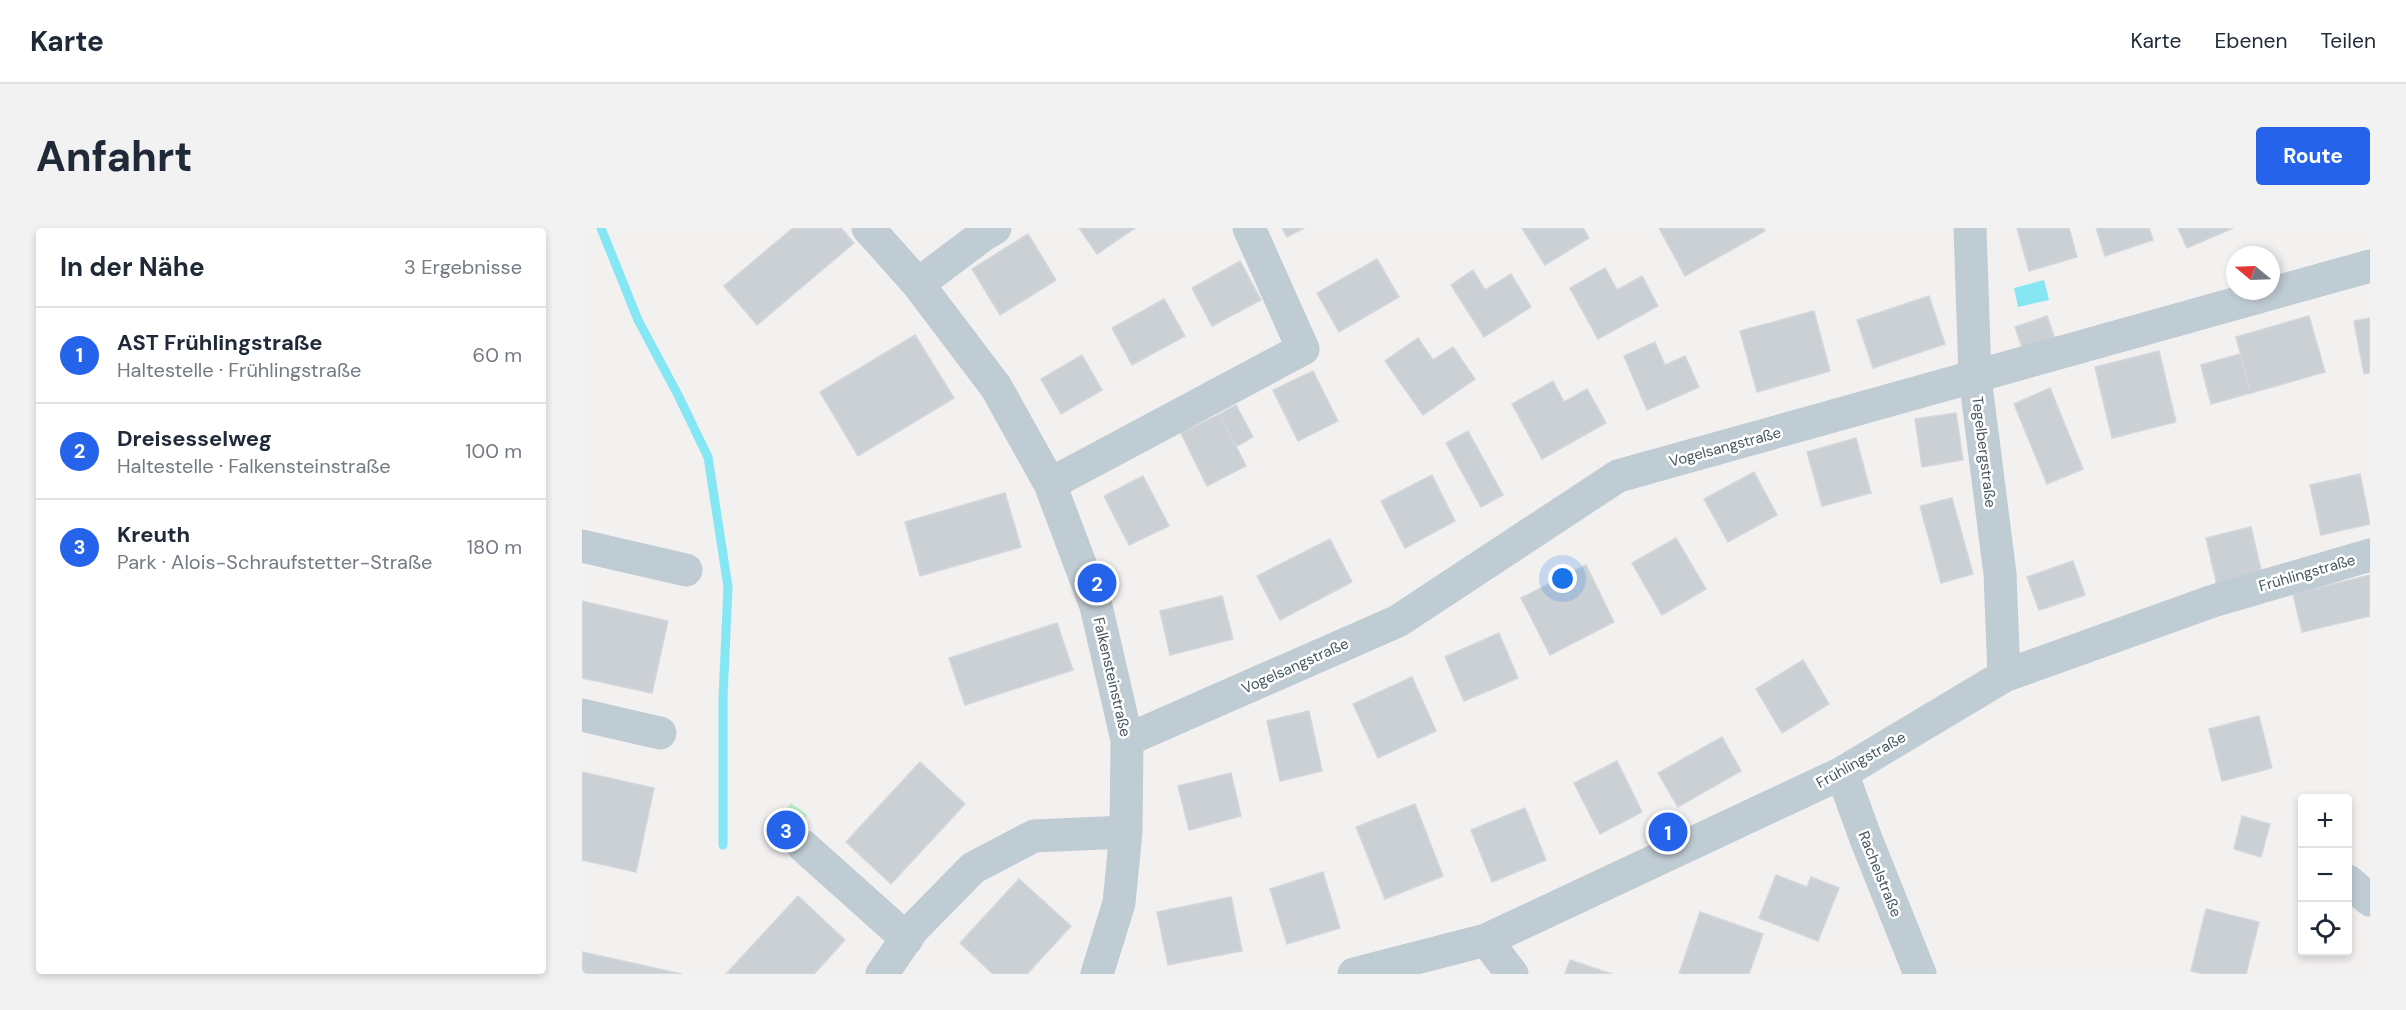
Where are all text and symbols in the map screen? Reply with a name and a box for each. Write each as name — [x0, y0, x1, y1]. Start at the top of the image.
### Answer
text: Karte — [30, 23, 104, 60]
text: Karte — [2131, 27, 2181, 55]
text: Ebenen — [2214, 27, 2287, 55]
text: Teilen — [2320, 27, 2376, 55]
button: Route — [2256, 127, 2370, 185]
text: Anfahrt — [36, 129, 192, 184]
north arrow — [2226, 246, 2280, 300]
text: In der Nähe — [60, 250, 205, 284]
text: 3 Ergebnisse — [404, 254, 522, 280]
text: AST Frühlingstraße — [117, 328, 323, 357]
text: 1 — [76, 342, 83, 368]
text: 60 m — [473, 342, 522, 368]
text: Haltestelle · Frühlingstraße — [117, 357, 361, 383]
street label: Tegelbergstraße — [1967, 395, 2001, 509]
street label: Vogelsangstraße — [1667, 422, 1783, 472]
text: Dreisesselweg — [117, 424, 272, 453]
text: 2 — [74, 438, 85, 464]
text: 100 m — [465, 438, 522, 464]
text: Haltestelle · Falkensteinstraße — [117, 453, 391, 479]
text: Kreuth — [117, 520, 190, 549]
text: 3 — [73, 534, 86, 560]
text: 180 m — [467, 534, 522, 560]
text: Park · Alois-Schraufstetter-Straße — [117, 549, 432, 575]
street label: Frühlingstraße — [2256, 550, 2358, 596]
pin: 2 — [1078, 560, 1116, 606]
your location — [1548, 564, 1577, 593]
street label: Falkensteinstraße — [1089, 615, 1135, 739]
street label: Vogelsangstraße — [1238, 633, 1352, 699]
street label: Frühlingstraße — [1813, 727, 1909, 793]
map controls — [2298, 794, 2352, 956]
button: + — [2298, 794, 2352, 848]
pin: 3 — [766, 808, 806, 852]
pin: 1 — [1648, 810, 1688, 854]
street label: Rachelstraße — [1854, 828, 1906, 920]
button: − — [2298, 848, 2352, 902]
button: locate — [2298, 902, 2352, 956]

